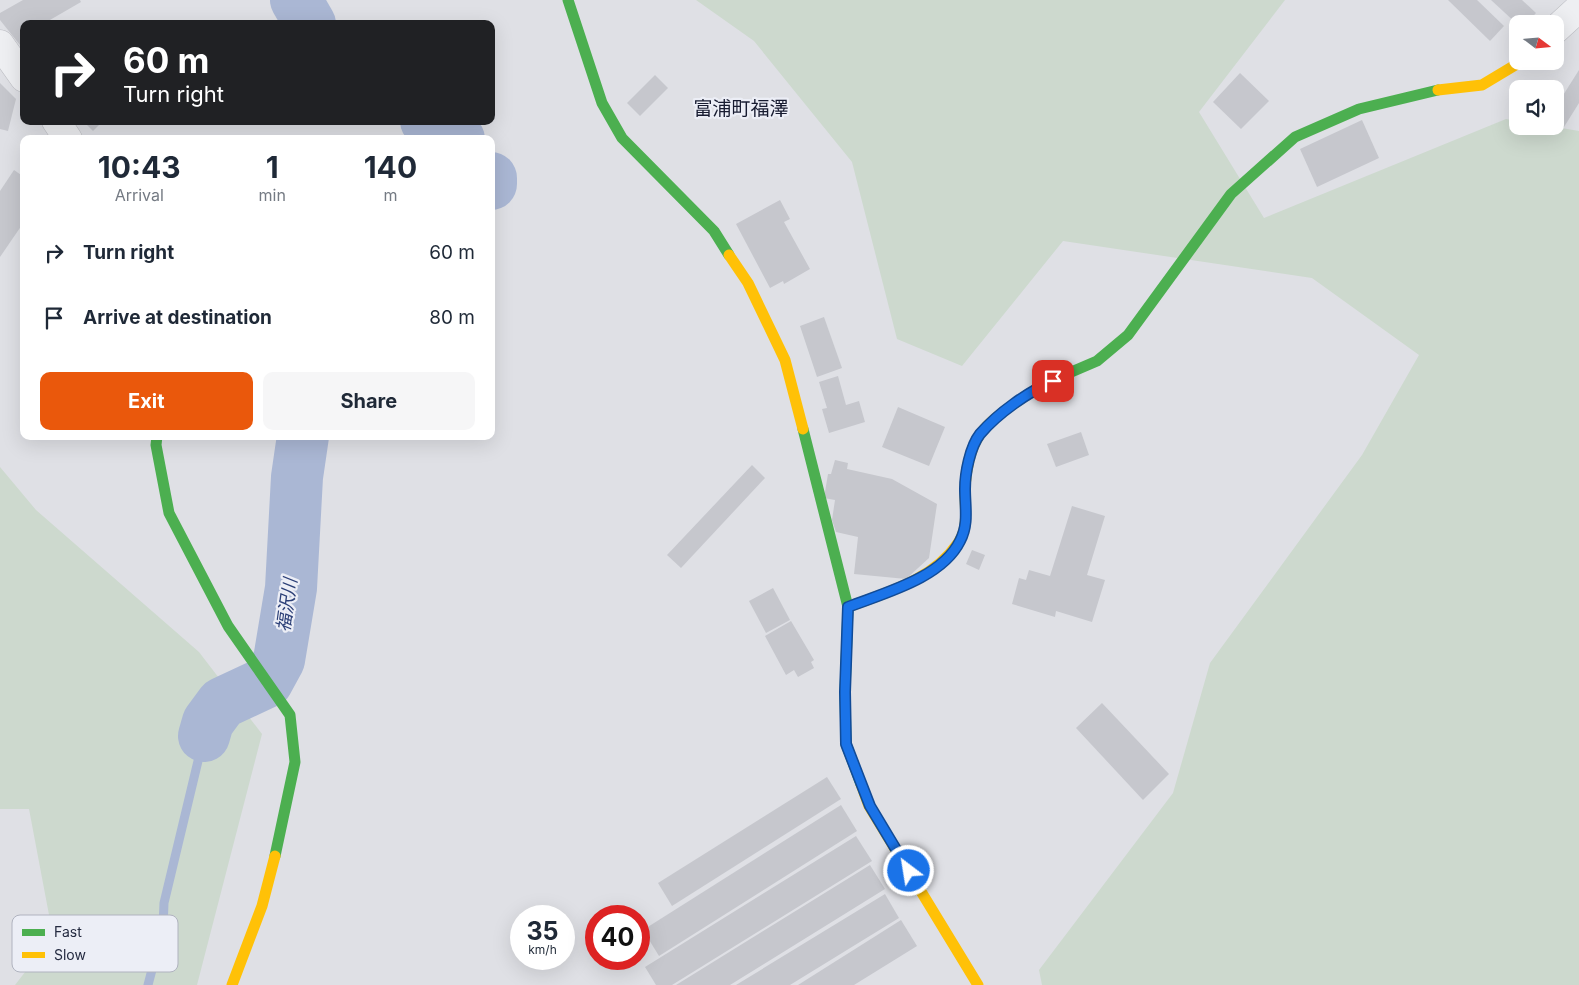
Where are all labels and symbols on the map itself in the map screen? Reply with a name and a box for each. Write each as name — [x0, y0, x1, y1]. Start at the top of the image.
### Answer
north arrow — [1509, 15, 1564, 70]
district label: 富浦町福澤 — [693, 97, 789, 120]
pin — [1032, 360, 1074, 402]
water label: 福沢川 — [272, 575, 301, 633]
position arrow — [882, 844, 934, 896]
speed limit sign: 40 — [585, 905, 650, 970]
legend — [12, 915, 178, 972]
text: Fast — [54, 923, 82, 940]
text: Slow — [54, 946, 86, 963]

